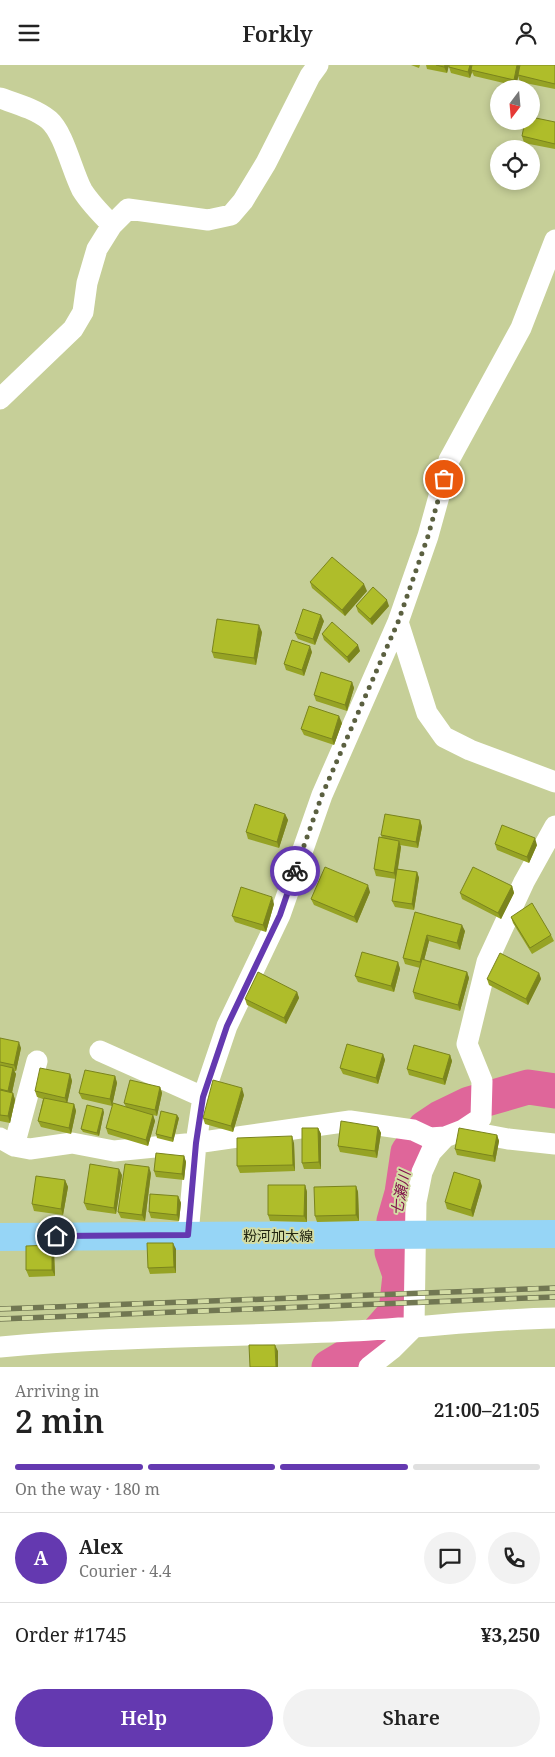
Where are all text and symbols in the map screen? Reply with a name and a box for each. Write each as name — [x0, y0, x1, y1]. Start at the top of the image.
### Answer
text: Forkly — [242, 18, 313, 48]
icon: menu — [15, 19, 43, 47]
icon: person — [512, 19, 540, 47]
north arrow — [490, 80, 540, 130]
map controls — [490, 80, 540, 190]
button: locate — [490, 140, 540, 190]
pin — [423, 458, 465, 500]
icon: bag — [430, 465, 458, 493]
courier — [270, 846, 320, 896]
icon: bike — [281, 857, 309, 885]
water label: 七瀬川 — [386, 1167, 414, 1217]
pin — [35, 1215, 77, 1257]
icon: home — [42, 1222, 70, 1250]
street label: 粉河加太線 — [243, 1226, 313, 1245]
text: Arriving in — [15, 1380, 99, 1402]
text: 21:00–21:05 — [434, 1397, 540, 1423]
text: 2 min — [15, 1399, 104, 1442]
text: On the way · 180 m — [15, 1478, 160, 1500]
button: chat — [424, 1532, 476, 1584]
button: phone — [488, 1532, 540, 1584]
text: Alex — [79, 1534, 123, 1560]
text: A — [34, 1545, 48, 1571]
text: Courier · 4.4 — [79, 1560, 171, 1582]
text: Order #1745 — [15, 1622, 127, 1648]
text: ¥3,250 — [481, 1622, 540, 1648]
button: Help — [15, 1689, 273, 1747]
button: Share — [283, 1689, 540, 1747]

